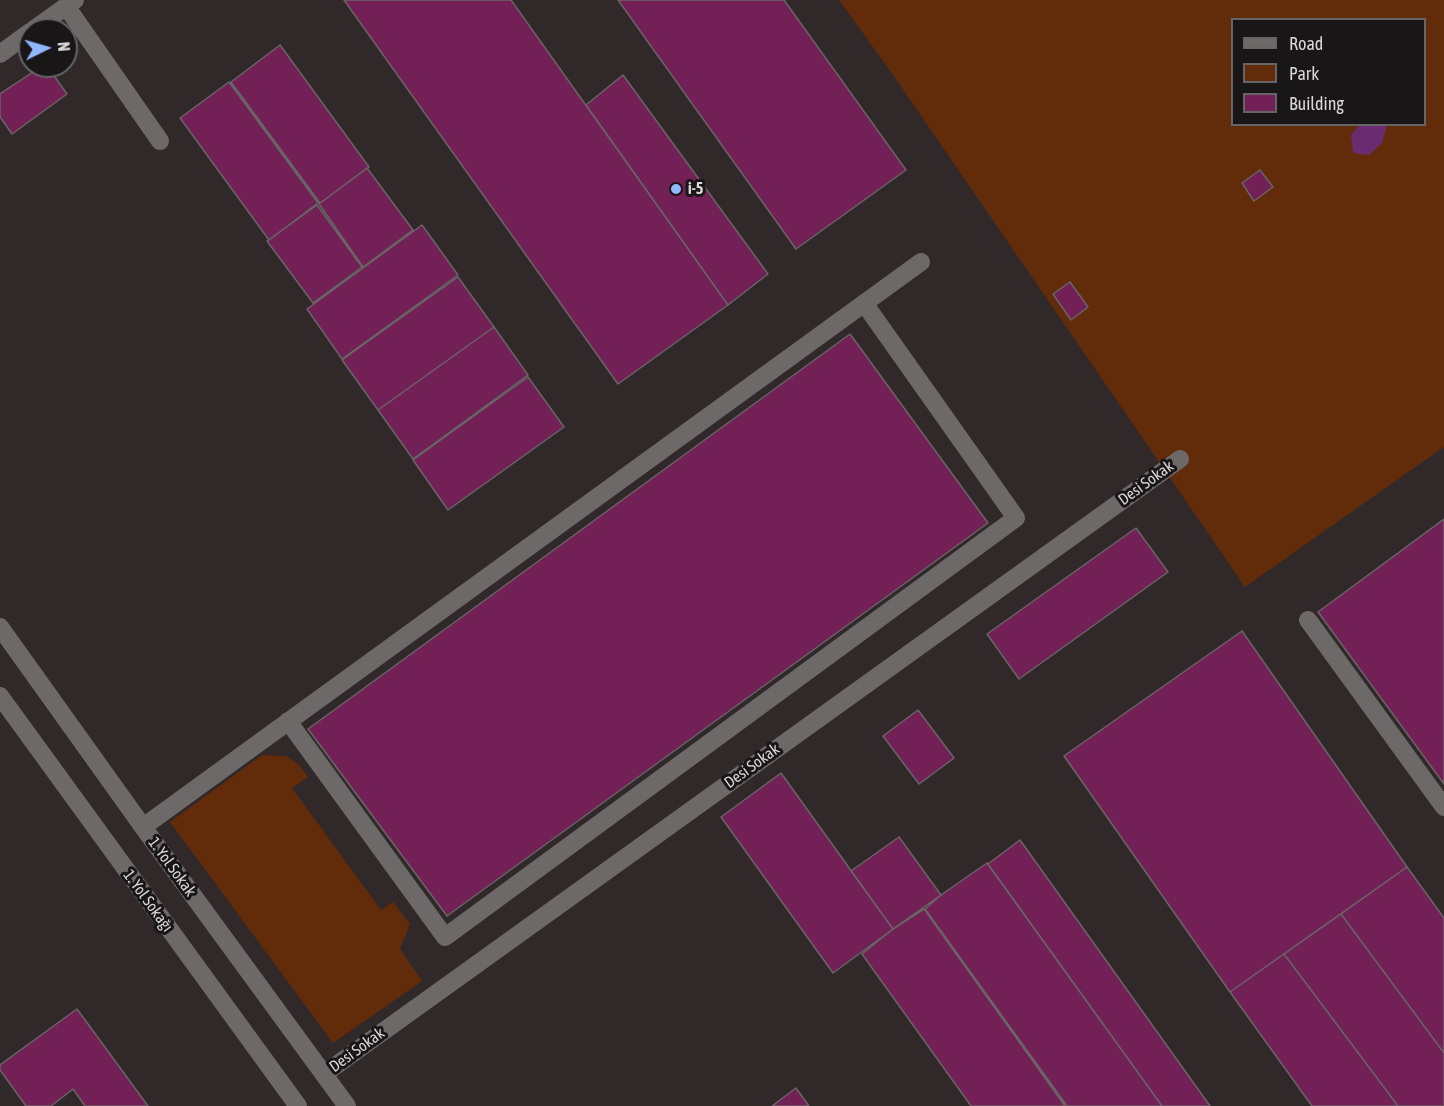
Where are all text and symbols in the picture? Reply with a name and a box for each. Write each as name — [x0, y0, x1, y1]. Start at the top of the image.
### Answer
north arrow — [18, 18, 78, 78]
legend — [1231, 18, 1426, 126]
text: Road — [1289, 33, 1323, 54]
text: N — [55, 41, 73, 52]
text: Park — [1289, 63, 1319, 84]
text: Building — [1289, 93, 1344, 114]
place label: i-5 — [688, 179, 703, 199]
marker: i-5 — [669, 182, 683, 196]
street label: Desi Sokak — [1115, 457, 1177, 509]
street label: Desi Sokak — [721, 740, 783, 792]
street label: 1. Yol Sokak — [144, 834, 200, 900]
street label: 1. Yol Sokağı — [119, 866, 177, 936]
street label: Desi Sokak — [326, 1024, 388, 1076]

